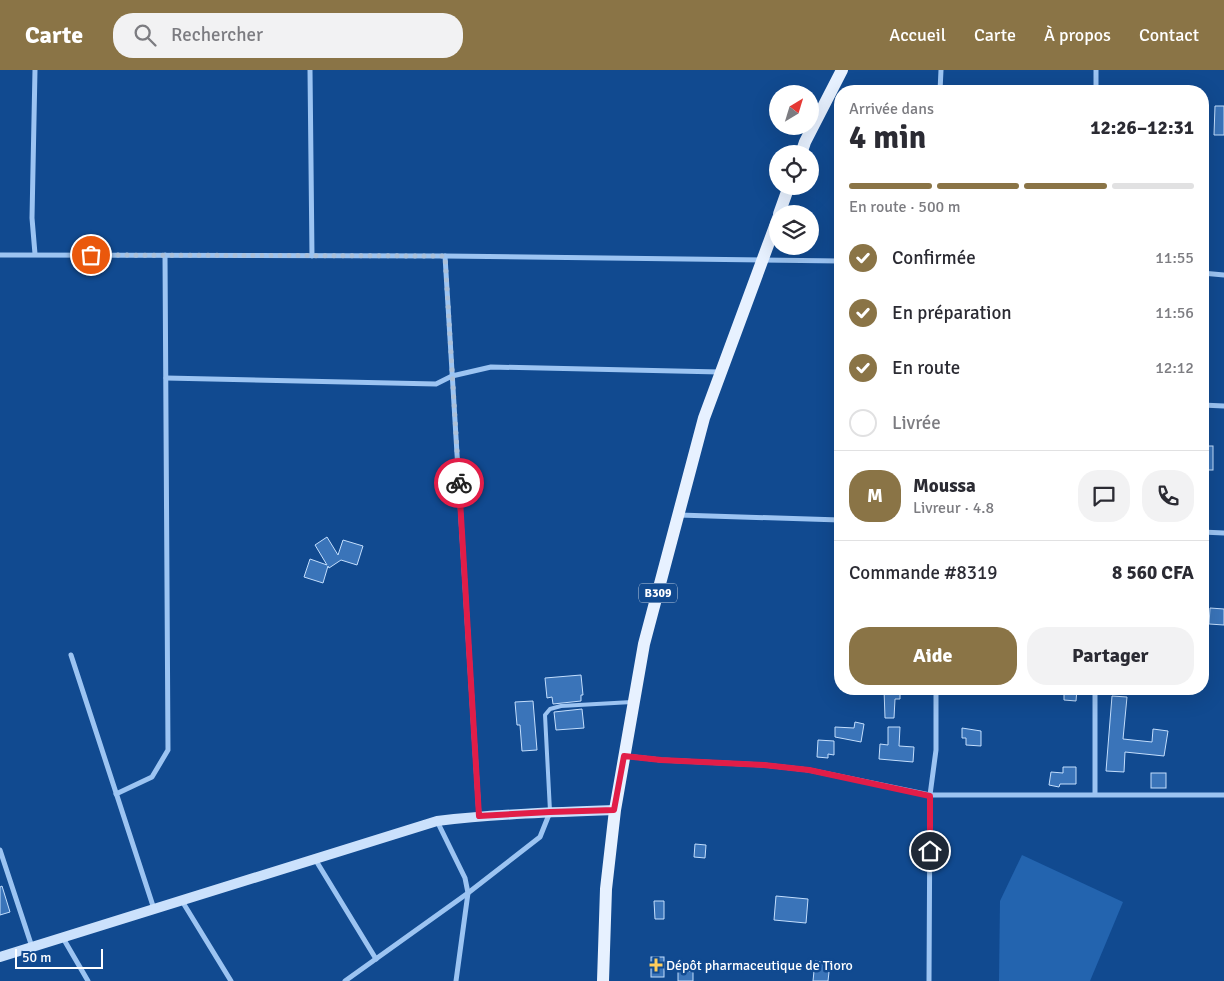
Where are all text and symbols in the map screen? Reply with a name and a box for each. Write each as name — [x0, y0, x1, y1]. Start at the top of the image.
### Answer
search box — [113, 13, 463, 58]
text: Carte — [25, 20, 83, 50]
icon: search — [131, 21, 159, 49]
text: Rechercher — [171, 23, 263, 47]
text: Accueil — [889, 24, 946, 46]
text: Carte — [974, 24, 1016, 46]
text: À propos — [1044, 24, 1111, 46]
text: Contact — [1139, 24, 1199, 46]
north arrow — [769, 85, 819, 135]
map controls — [769, 85, 819, 255]
text: Arrivée dans — [849, 99, 934, 119]
text: 12:26–12:31 — [1090, 116, 1194, 140]
text: 4 min — [849, 118, 926, 157]
button: locate — [769, 145, 819, 195]
text: En route · 500 m — [849, 197, 961, 217]
button: layers — [769, 205, 819, 255]
pin — [70, 234, 112, 276]
icon: bag — [77, 241, 105, 269]
icon: check — [849, 244, 877, 272]
text: Confirmée — [892, 246, 976, 270]
text: 11:55 — [1155, 248, 1194, 268]
icon: check — [849, 299, 877, 327]
text: En préparation — [892, 301, 1012, 325]
text: 11:56 — [1155, 303, 1194, 323]
icon: check — [849, 354, 877, 382]
text: En route — [892, 356, 960, 380]
text: 12:12 — [1155, 358, 1194, 378]
text: Livrée — [892, 411, 941, 435]
courier — [434, 458, 484, 508]
icon: bike — [445, 469, 473, 497]
button: chat — [1078, 470, 1130, 522]
button: phone — [1142, 470, 1194, 522]
text: Moussa — [913, 474, 976, 498]
text: M — [867, 484, 883, 508]
text: Livreur · 4.8 — [913, 498, 994, 518]
text: Commande #8319 — [849, 561, 998, 585]
text: 8 560 CFA — [1112, 561, 1194, 585]
road number: B309 — [639, 584, 677, 602]
button: Aide — [849, 627, 1017, 685]
button: Partager — [1027, 627, 1194, 685]
pin — [909, 830, 951, 872]
icon: home — [916, 837, 944, 865]
scale bar — [15, 946, 102, 969]
text: 50 m — [22, 949, 51, 966]
place label: Dépôt pharmaceutique de Tioro — [666, 957, 853, 974]
marker: Dépôt pharmaceutique de Tioro — [650, 959, 662, 971]

